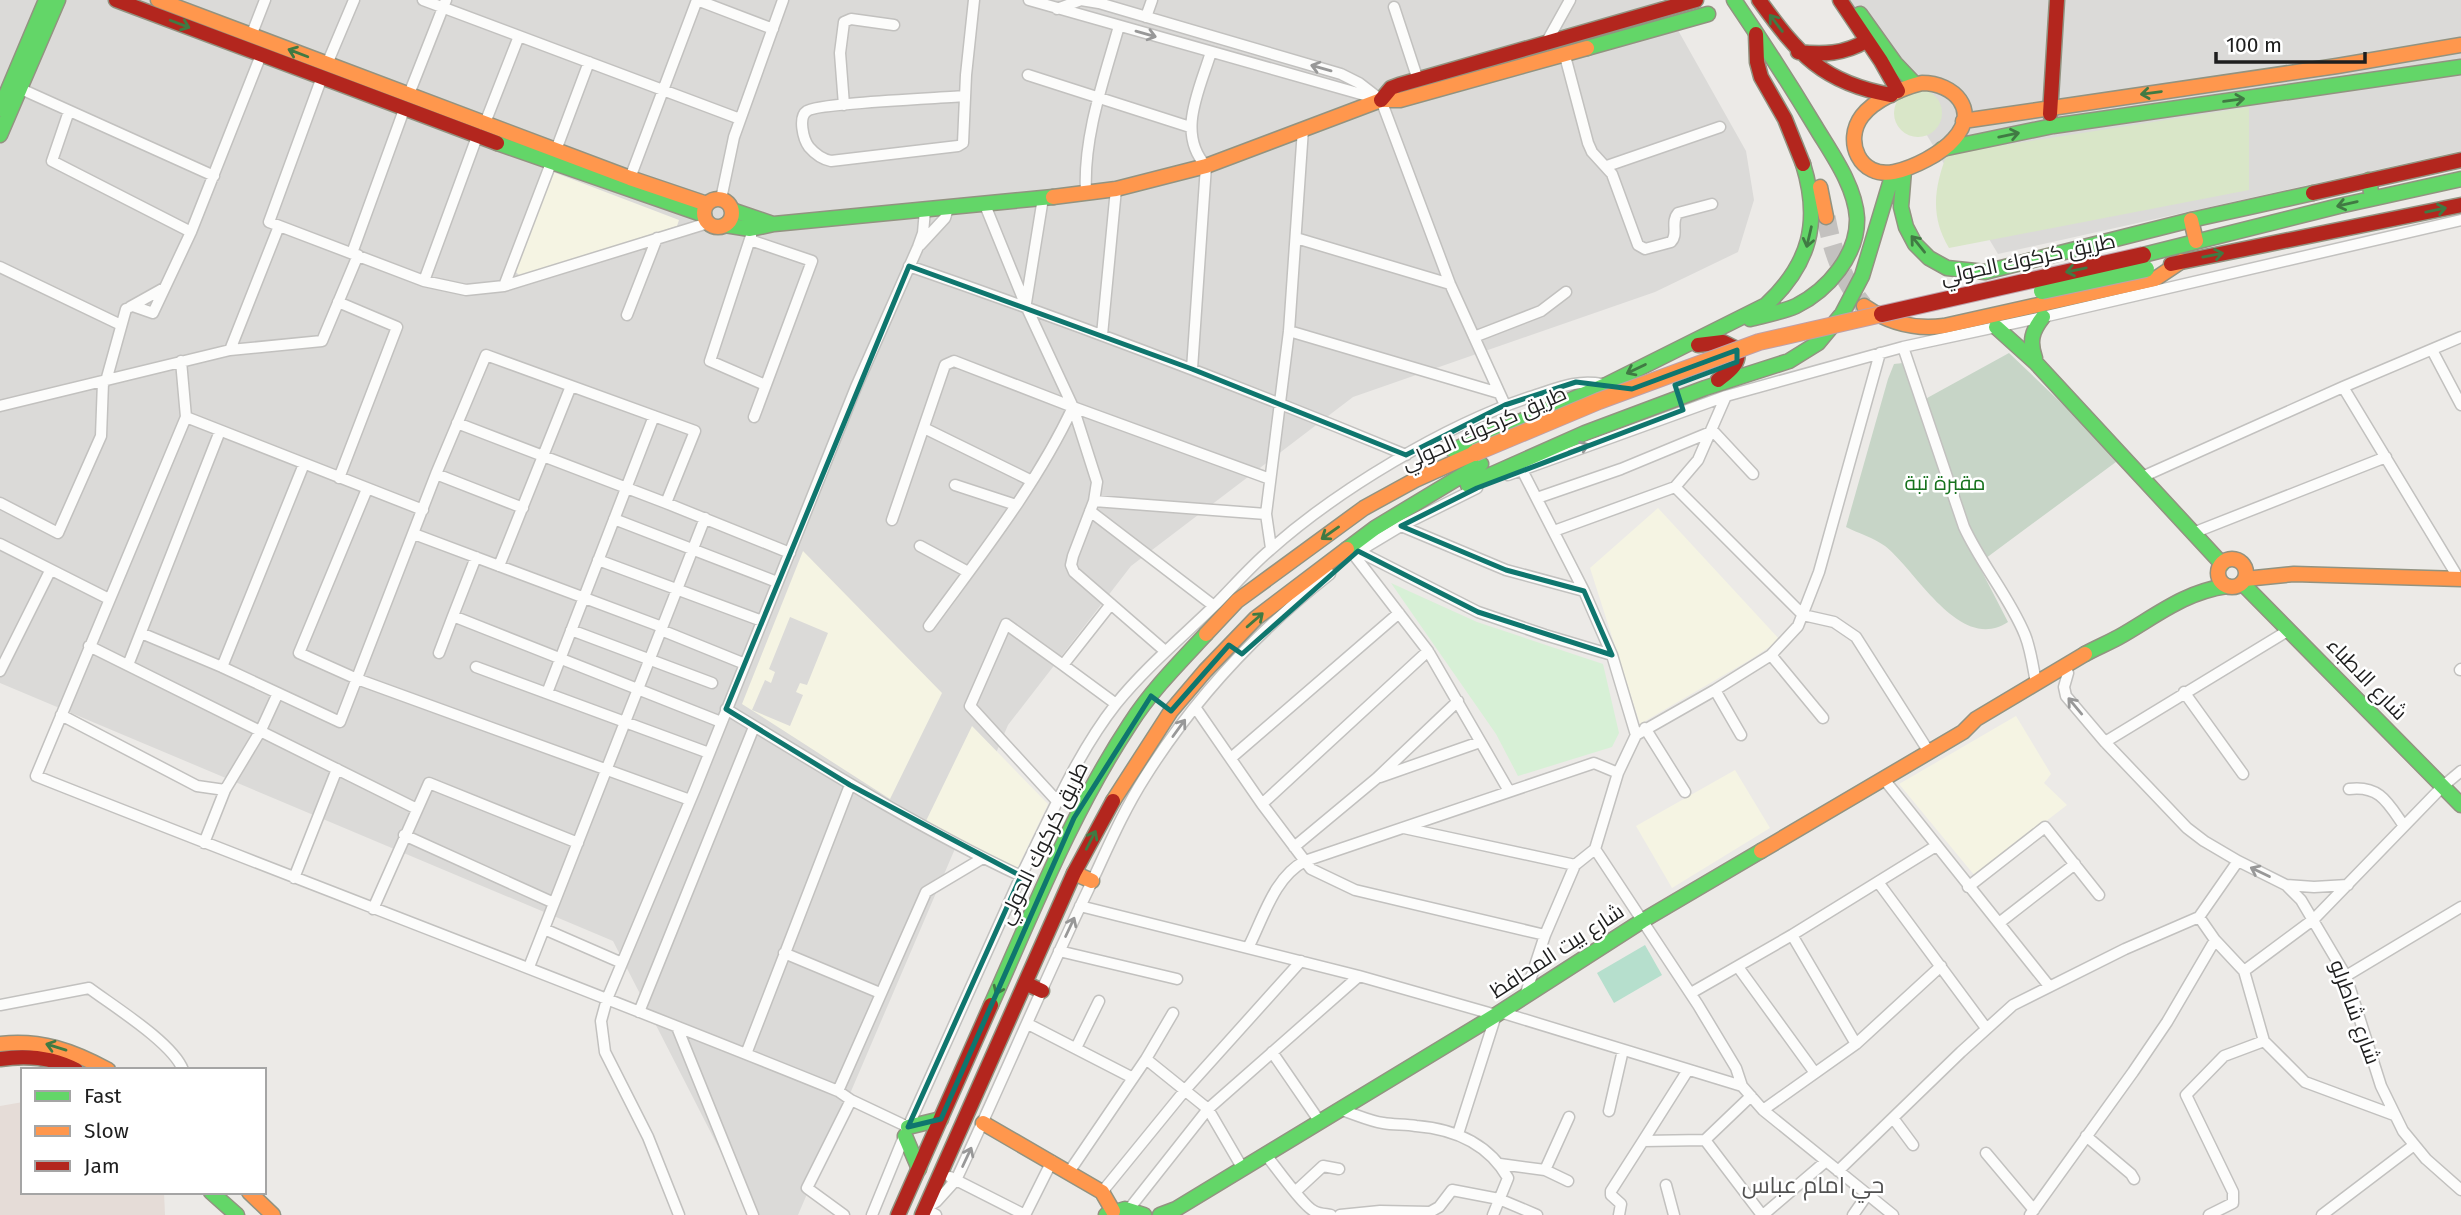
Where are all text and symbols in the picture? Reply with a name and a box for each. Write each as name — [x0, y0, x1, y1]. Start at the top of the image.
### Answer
one-way arrow — [1769, 14, 1784, 33]
one-way arrow — [169, 19, 191, 31]
scale bar — [2216, 21, 2365, 65]
one-way arrow — [1135, 28, 1157, 41]
text: 100 m — [2226, 32, 2282, 58]
one-way arrow — [288, 46, 310, 59]
one-way arrow — [1311, 61, 1333, 74]
one-way arrow — [2141, 86, 2163, 99]
one-way arrow — [2222, 93, 2244, 106]
one-way arrow — [1997, 128, 2020, 142]
one-way arrow — [2336, 198, 2359, 211]
one-way arrow — [2424, 202, 2447, 216]
one-way arrow — [1802, 226, 1815, 248]
street label: طريق كركوك الحولي — [1938, 228, 2118, 293]
one-way arrow — [1910, 236, 1925, 254]
one-way arrow — [2201, 248, 2224, 262]
one-way arrow — [2065, 264, 2088, 278]
one-way arrow — [1626, 363, 1647, 377]
street label: طريق كركوك الحولي — [1397, 380, 1572, 479]
one-way arrow — [1568, 441, 1590, 453]
park label: مقبرة تبة — [1904, 470, 1986, 496]
one-way arrow — [1321, 526, 1340, 540]
one-way arrow — [1246, 612, 1264, 628]
street label: شارع الاطباء — [2321, 632, 2413, 726]
one-way arrow — [2067, 697, 2083, 715]
one-way arrow — [1172, 719, 1186, 738]
street label: طريق كركوك الحولي — [992, 757, 1096, 930]
one-way arrow — [1085, 830, 1099, 851]
one-way arrow — [2250, 865, 2271, 879]
street label: شارع بيت المحافظ — [1485, 898, 1629, 1005]
one-way arrow — [1064, 917, 1077, 938]
street label: شارع شاطرلو — [2323, 956, 2386, 1068]
one-way arrow — [993, 974, 1006, 995]
one-way arrow — [46, 1039, 68, 1052]
legend — [21, 1068, 266, 1194]
text: Fast — [84, 1083, 122, 1109]
text: Slow — [84, 1118, 129, 1144]
one-way arrow — [961, 1147, 974, 1168]
text: Jam — [84, 1153, 120, 1179]
district label: حي امام عباس — [1742, 1171, 1884, 1203]

